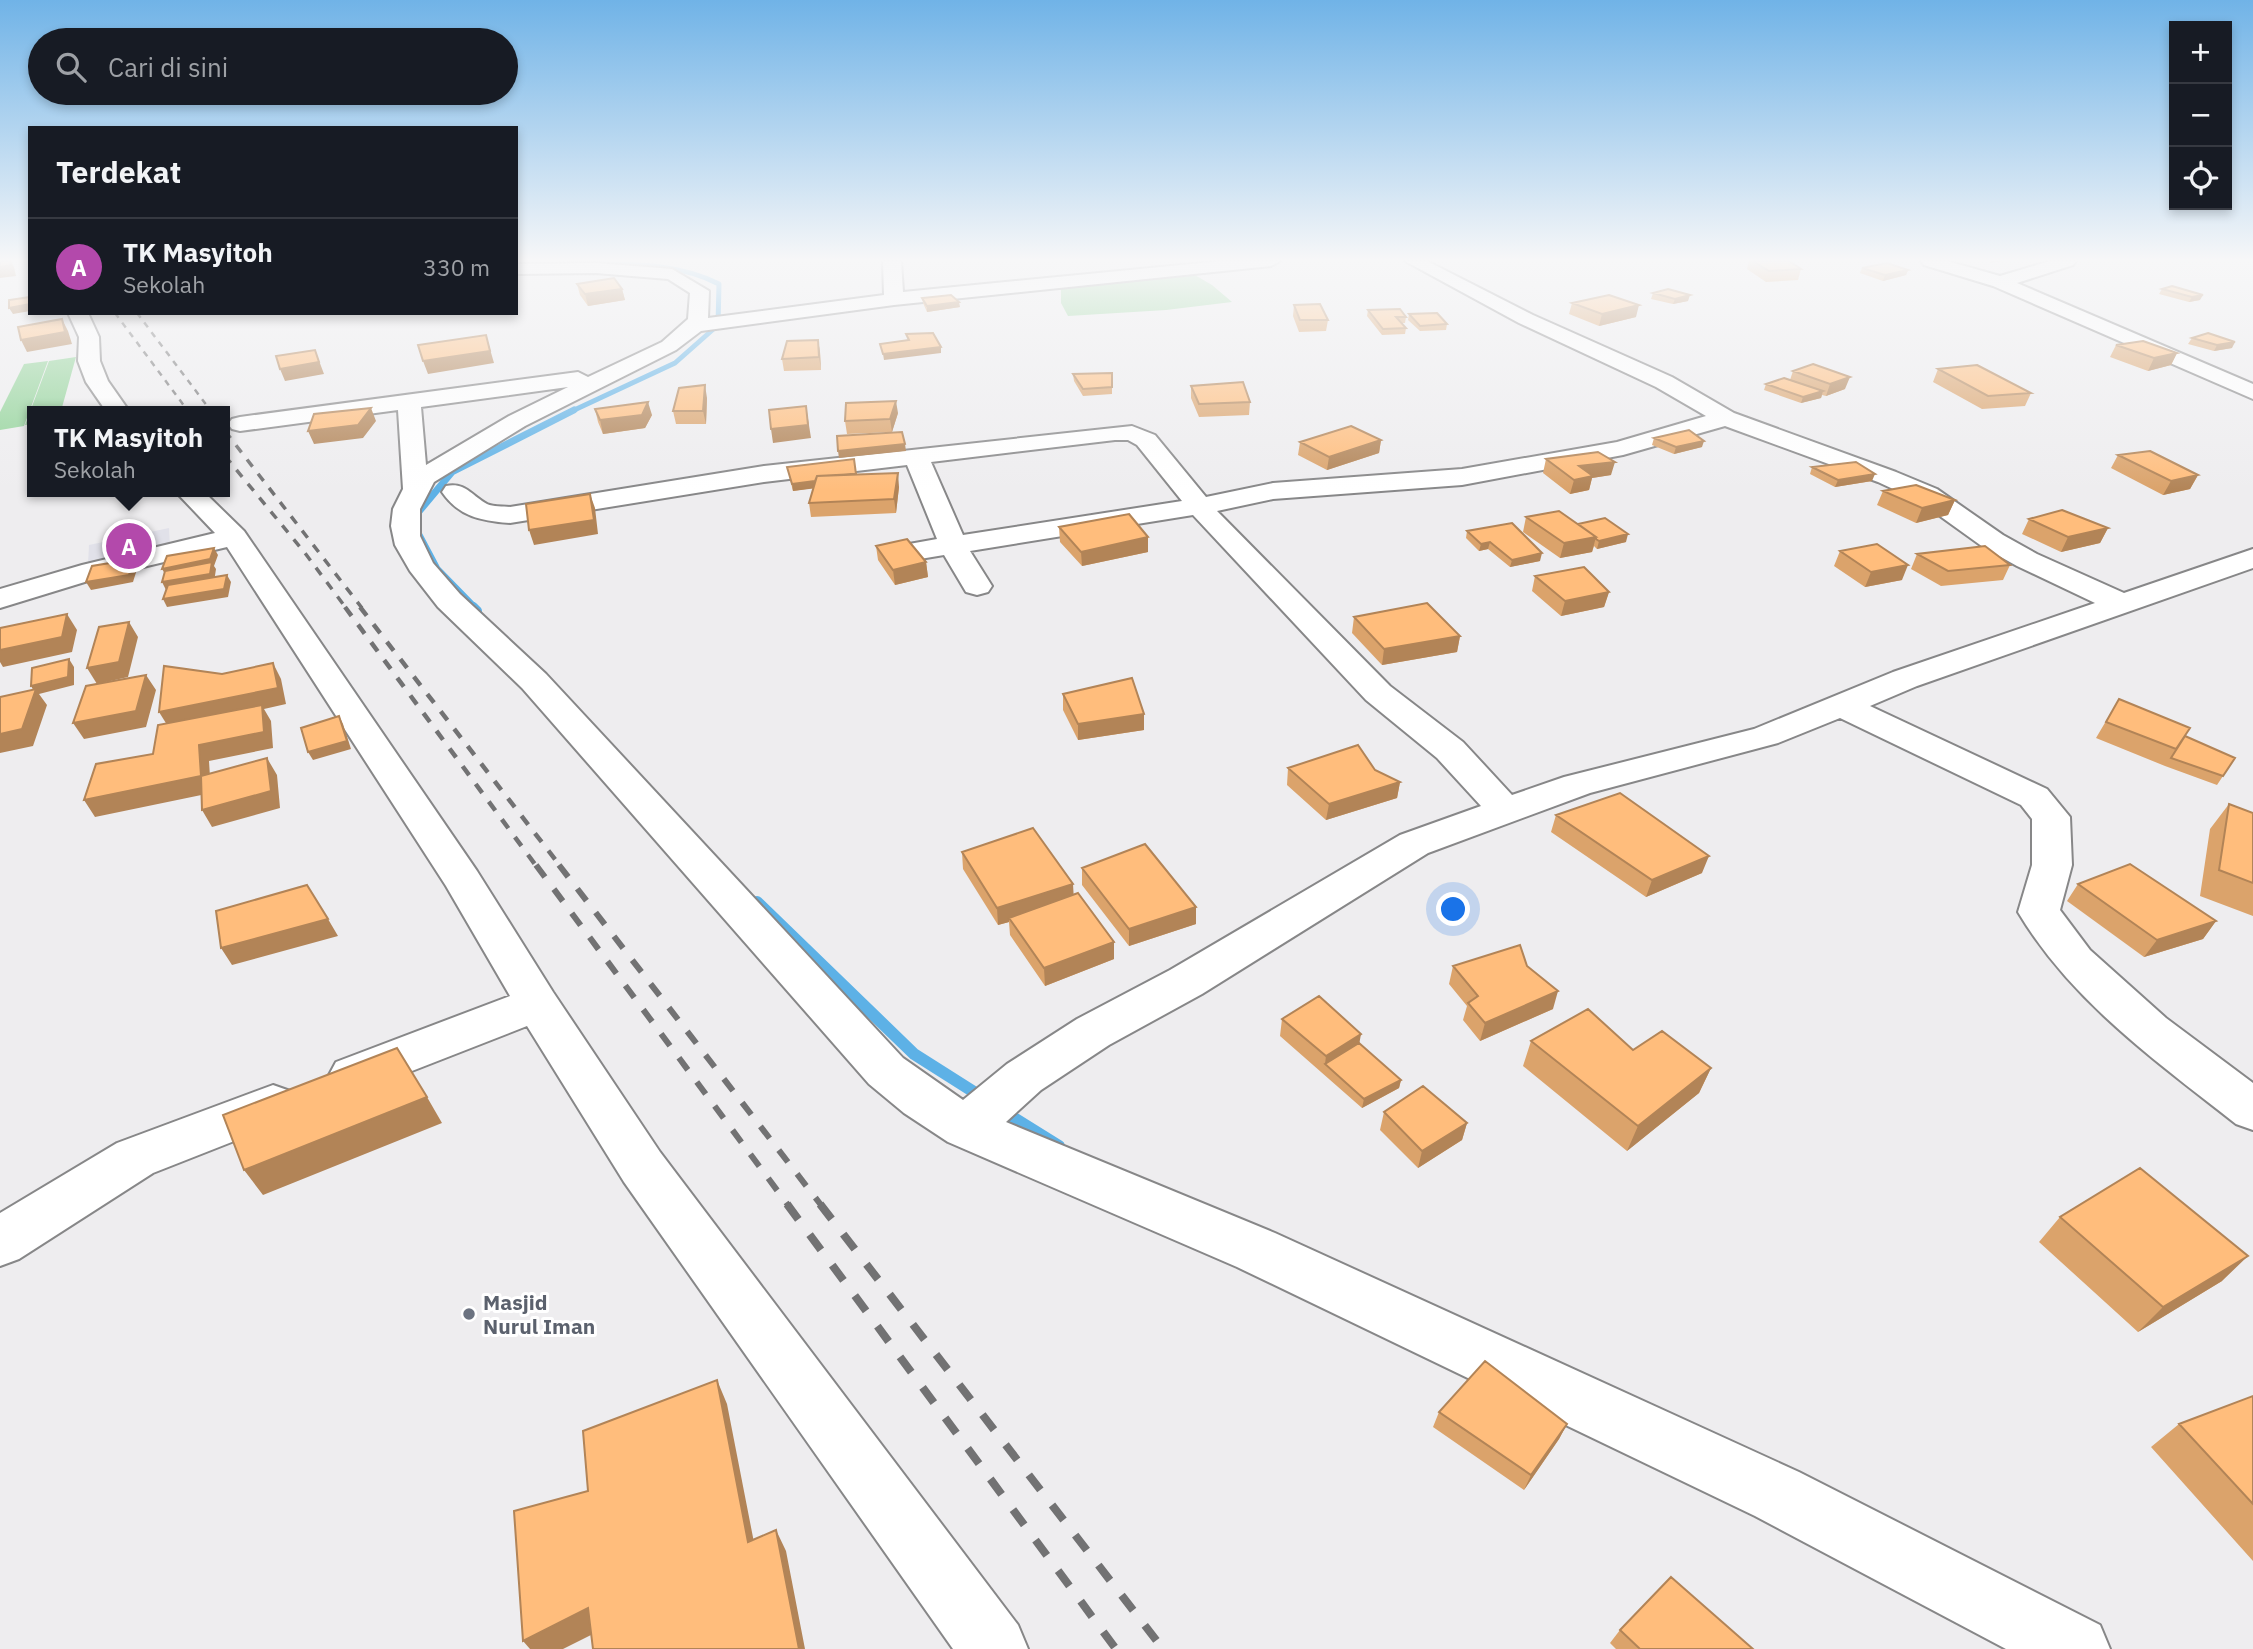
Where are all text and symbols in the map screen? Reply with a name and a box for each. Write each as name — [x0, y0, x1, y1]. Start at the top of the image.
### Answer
map controls — [2169, 21, 2232, 210]
button: + — [2169, 21, 2232, 84]
search box — [28, 28, 518, 105]
icon: search — [52, 48, 90, 86]
text: Cari di sini — [108, 50, 228, 84]
button: − — [2169, 84, 2232, 147]
button: locate — [2169, 147, 2232, 210]
text: Terdekat — [56, 152, 181, 191]
text: TK Masyitoh — [123, 235, 273, 269]
text: A — [71, 252, 87, 282]
text: 330 m — [423, 252, 490, 282]
text: Sekolah — [123, 269, 205, 299]
popup — [27, 406, 230, 497]
text: TK Masyitoh — [54, 420, 203, 454]
text: Sekolah — [54, 454, 136, 484]
pin: A — [106, 520, 152, 572]
your location — [1436, 892, 1470, 926]
place label: Masjid Nurul Iman — [483, 1288, 595, 1340]
marker: Masjid Nurul Iman — [461, 1306, 477, 1322]

